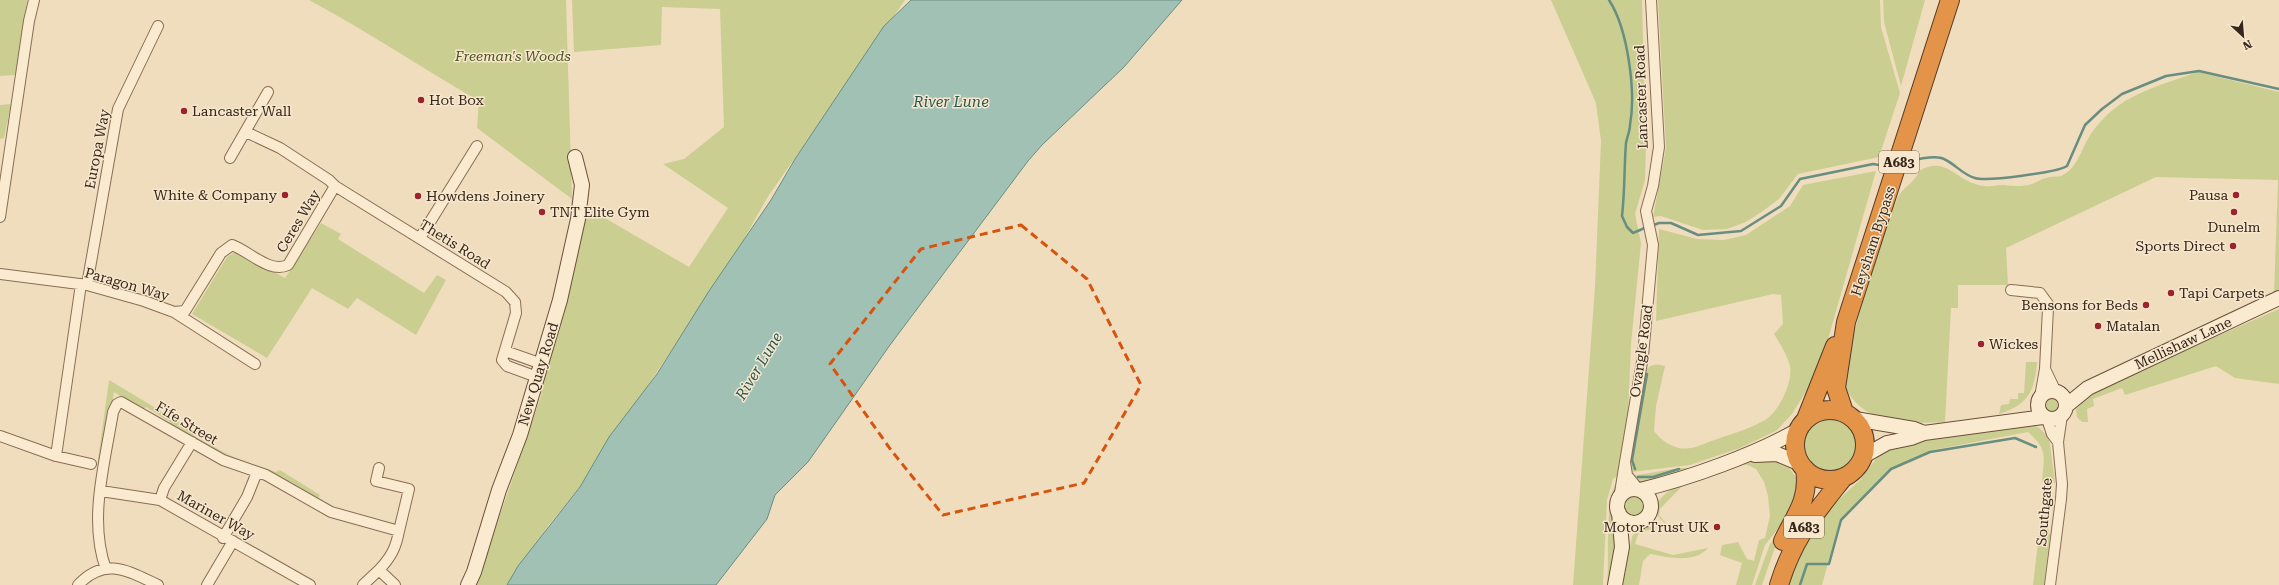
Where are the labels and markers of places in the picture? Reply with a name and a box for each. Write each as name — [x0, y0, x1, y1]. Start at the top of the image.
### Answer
place label: Hot Box — [429, 92, 484, 108]
marker: Hot Box — [416, 95, 426, 105]
place label: Lancaster Wall — [192, 103, 292, 119]
marker: Lancaster Wall — [179, 106, 189, 116]
place label: White & Company — [154, 187, 278, 203]
place label: Pausa — [2189, 187, 2228, 203]
place label: Howdens Joinery — [426, 188, 546, 204]
marker: White & Company — [280, 190, 290, 200]
marker: Pausa — [2231, 190, 2241, 200]
marker: Howdens Joinery — [413, 191, 423, 201]
place label: TNT Elite Gym — [550, 204, 650, 220]
marker: TNT Elite Gym — [537, 207, 547, 217]
marker: Dunelm — [2229, 207, 2239, 217]
place label: Dunelm — [2207, 219, 2261, 235]
place label: Sports Direct — [2135, 238, 2225, 254]
marker: Sports Direct — [2228, 241, 2238, 251]
place label: Tapi Carpets — [2179, 285, 2265, 301]
marker: Tapi Carpets — [2166, 288, 2176, 298]
place label: Bensons for Beds — [2021, 297, 2138, 313]
marker: Bensons for Beds — [2141, 300, 2151, 310]
place label: Matalan — [2106, 318, 2160, 334]
marker: Matalan — [2093, 321, 2103, 331]
place label: Wickes — [1989, 336, 2039, 352]
marker: Wickes — [1976, 339, 1986, 349]
place label: Motor Trust UK — [1604, 519, 1709, 535]
marker: Motor Trust UK — [1712, 522, 1722, 532]

